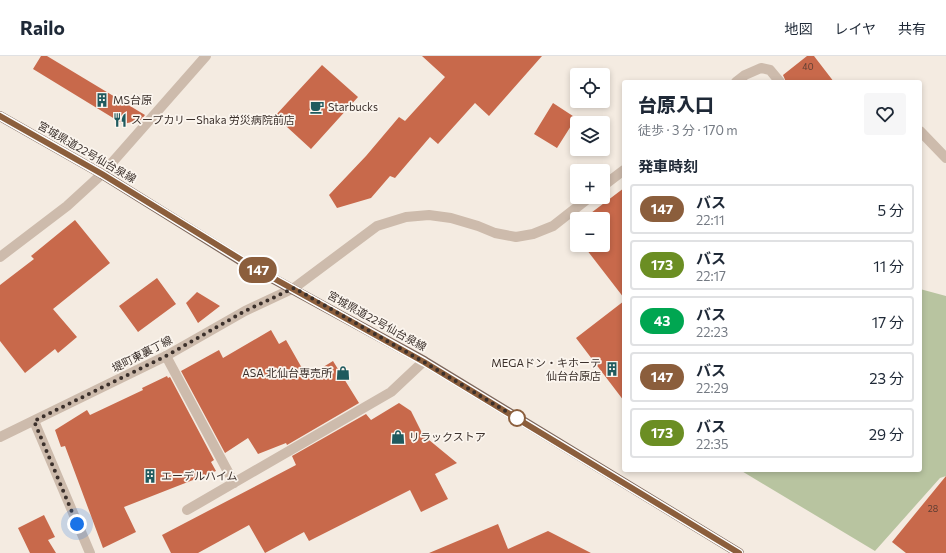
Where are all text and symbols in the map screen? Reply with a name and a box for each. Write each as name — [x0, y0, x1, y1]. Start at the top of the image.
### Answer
text: Railo — [20, 16, 65, 39]
text: 地図 — [784, 20, 812, 37]
text: レイヤ — [834, 20, 876, 37]
text: 共有 — [898, 20, 926, 37]
house number: 40 — [802, 61, 814, 72]
map controls — [570, 68, 610, 252]
button: locate — [570, 68, 610, 108]
building icon: MS台原 — [94, 92, 110, 108]
place label: MS台原 — [113, 93, 152, 106]
text: 台原入口 — [638, 93, 714, 116]
button: heart — [864, 93, 906, 135]
cafe icon: Starbucks — [309, 99, 325, 115]
place label: Starbucks — [328, 100, 378, 113]
restaurant icon: スープカリーShaka 労災病院前店 — [112, 112, 128, 128]
place label: スープカリーShaka 労災病院前店 — [131, 113, 295, 126]
button: layers — [570, 116, 610, 156]
street label: 宮城県道22号仙台泉線 — [36, 118, 139, 185]
text: 徒歩 · 3 分 · 170 m — [638, 122, 738, 138]
text: 発車時刻 — [638, 157, 698, 175]
button: + — [570, 164, 610, 204]
text: バス — [696, 193, 726, 211]
text: 147 — [651, 200, 673, 217]
text: 5 分 — [878, 201, 904, 219]
button: − — [570, 212, 610, 252]
text: 22:11 — [696, 212, 725, 228]
text: バス — [696, 249, 726, 267]
text: 173 — [651, 256, 673, 273]
line badge: 147 — [235, 257, 281, 283]
text: 11 分 — [873, 257, 904, 275]
text: 147 — [247, 261, 269, 278]
text: 22:17 — [696, 268, 726, 284]
street label: 宮城県道22号仙台泉線 — [325, 288, 429, 353]
text: バス — [696, 305, 726, 323]
text: 43 — [654, 312, 670, 329]
text: 17 分 — [872, 313, 904, 331]
text: 22:23 — [696, 324, 728, 340]
street label: 堤町東裏丁線 — [109, 333, 174, 374]
place label: MEGAドン・キホーテ 仙台台原店 — [491, 356, 601, 382]
building icon: MEGAドン・キホーテ 仙台台原店 — [604, 361, 620, 377]
text: バス — [696, 361, 726, 379]
shop icon: ASA 北仙台専売所 — [335, 365, 351, 381]
place label: ASA 北仙台専売所 — [242, 366, 333, 379]
text: 147 — [651, 368, 673, 385]
text: 23 分 — [869, 369, 904, 387]
text: 22:29 — [696, 380, 729, 396]
unlabelled marker — [508, 409, 526, 427]
text: バス — [696, 417, 726, 435]
text: 173 — [651, 424, 673, 441]
text: 29 分 — [869, 425, 904, 443]
shop icon: リラックストア — [390, 429, 406, 445]
place label: リラックストア — [409, 430, 486, 443]
text: 22:35 — [696, 436, 728, 452]
building icon: エーデルハイム — [142, 468, 158, 484]
place label: エーデルハイム — [161, 469, 238, 482]
house number: 28 — [928, 503, 938, 514]
your location — [67, 514, 87, 534]

